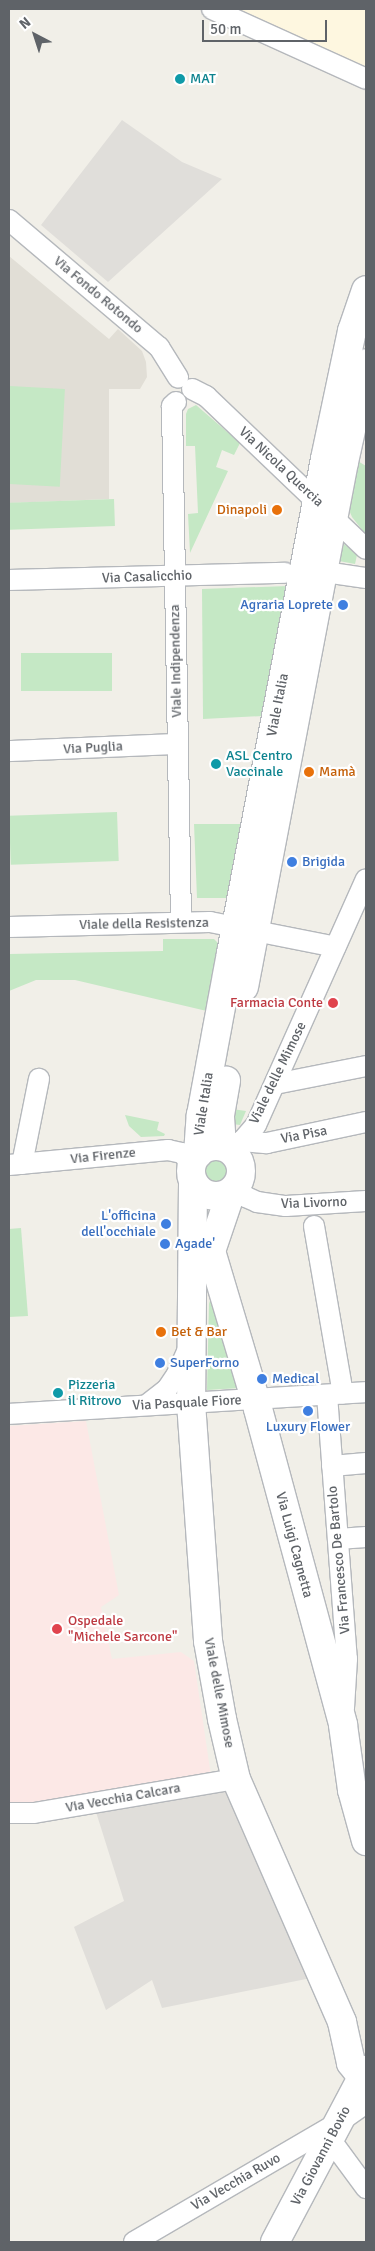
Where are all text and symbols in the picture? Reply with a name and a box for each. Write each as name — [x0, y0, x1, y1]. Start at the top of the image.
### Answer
north arrow — [10, 10, 60, 60]
scale bar — [205, 10, 330, 42]
text: N — [16, 13, 34, 33]
text: 50 m — [210, 20, 241, 38]
place label: MAT — [190, 71, 216, 87]
marker: MAT — [174, 73, 186, 85]
street label: Via Fondo Rotondo — [50, 253, 146, 337]
street label: Via Nicola Quercia — [235, 423, 327, 511]
place label: Dinapoli — [217, 502, 267, 518]
marker: Dinapoli — [271, 504, 283, 516]
street label: Via Casalicchio — [102, 567, 192, 587]
place label: Agraria Loprete — [240, 597, 333, 613]
marker: Agraria Loprete — [337, 599, 349, 611]
street label: Viale Indipendenza — [167, 604, 185, 718]
street label: Viale Italia — [264, 672, 292, 738]
street label: Via Puglia — [63, 738, 123, 758]
place label: ASL Centro Vaccinale — [226, 748, 293, 780]
marker: ASL Centro Vaccinale — [210, 758, 222, 770]
place label: Mamà — [319, 764, 356, 780]
marker: Mamà — [303, 766, 315, 778]
place label: Brigida — [302, 854, 345, 870]
marker: Brigida — [286, 856, 298, 868]
street label: Viale della Resistenza — [79, 914, 209, 934]
place label: Farmacia Conte — [230, 995, 323, 1011]
marker: Farmacia Conte — [327, 997, 339, 1009]
street label: Viale delle Mimose — [246, 1019, 310, 1127]
street label: Viale Italia — [191, 1071, 217, 1137]
street label: Via Pisa — [279, 1122, 329, 1148]
street label: Via Firenze — [69, 1144, 137, 1168]
street label: Via Livorno — [281, 1193, 347, 1213]
place label: L'officina dell'occhiale — [81, 1208, 156, 1240]
marker: L'officina dell'occhiale — [160, 1218, 172, 1230]
place label: Agade' — [175, 1236, 215, 1252]
marker: Agade' — [159, 1238, 171, 1250]
place label: Bet & Bar — [171, 1324, 227, 1340]
marker: Bet & Bar — [155, 1326, 167, 1338]
place label: SuperForno — [170, 1355, 239, 1371]
marker: SuperForno — [154, 1357, 166, 1369]
place label: Medical — [272, 1371, 319, 1387]
marker: Medical — [256, 1373, 268, 1385]
place label: Pizzeria il Ritrovo — [68, 1377, 122, 1410]
marker: Pizzeria il Ritrovo — [52, 1387, 64, 1399]
street label: Via Pasquale Fiore — [132, 1392, 242, 1414]
marker: Luxury Flower — [302, 1405, 314, 1417]
place label: Luxury Flower — [266, 1419, 350, 1435]
street label: Via Francesco De Bartolo — [324, 1485, 354, 1635]
street label: Via Luigi Cagnetta — [272, 1490, 316, 1600]
place label: Ospedale "Michele Sarcone" — [68, 1613, 177, 1645]
marker: Ospedale "Michele Sarcone" — [50, 1622, 64, 1636]
street label: Viale delle Mimose — [200, 1636, 238, 1750]
street label: Via Vecchia Calcara — [64, 1780, 182, 1816]
street label: Via Giovanni Bovio — [288, 2103, 354, 2209]
street label: Via Vecchia Ruvo — [188, 2150, 284, 2214]

